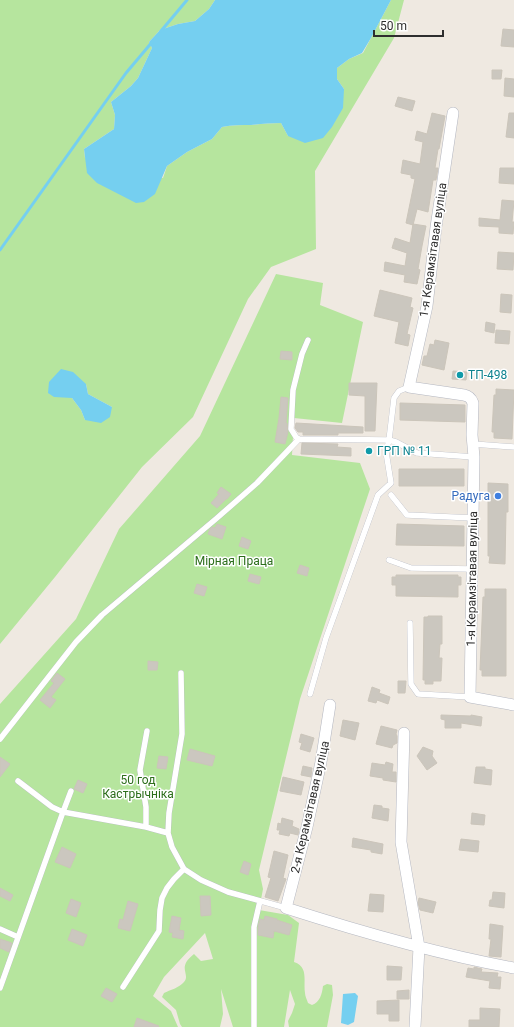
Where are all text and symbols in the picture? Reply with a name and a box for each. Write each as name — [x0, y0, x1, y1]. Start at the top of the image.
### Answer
scale bar — [374, 12, 443, 38]
text: 50 m — [380, 19, 407, 33]
street label: 1-я Керамзітавая вуліца — [417, 182, 449, 318]
place label: ТП-498 — [468, 368, 508, 382]
marker: ТП-498 — [455, 370, 465, 380]
place label: ГРП № 11 — [377, 444, 432, 458]
marker: ГРП № 11 — [364, 446, 374, 456]
place label: Радуга — [451, 489, 490, 503]
marker: Радуга — [493, 491, 503, 501]
street label: 1-я Керамзітавая вуліца — [464, 511, 480, 647]
park label: Мірная Праца — [195, 554, 273, 568]
street label: 2-я Керамзітавая вуліца — [288, 739, 332, 875]
park label: 50 год Кастрычніка — [102, 773, 174, 801]

